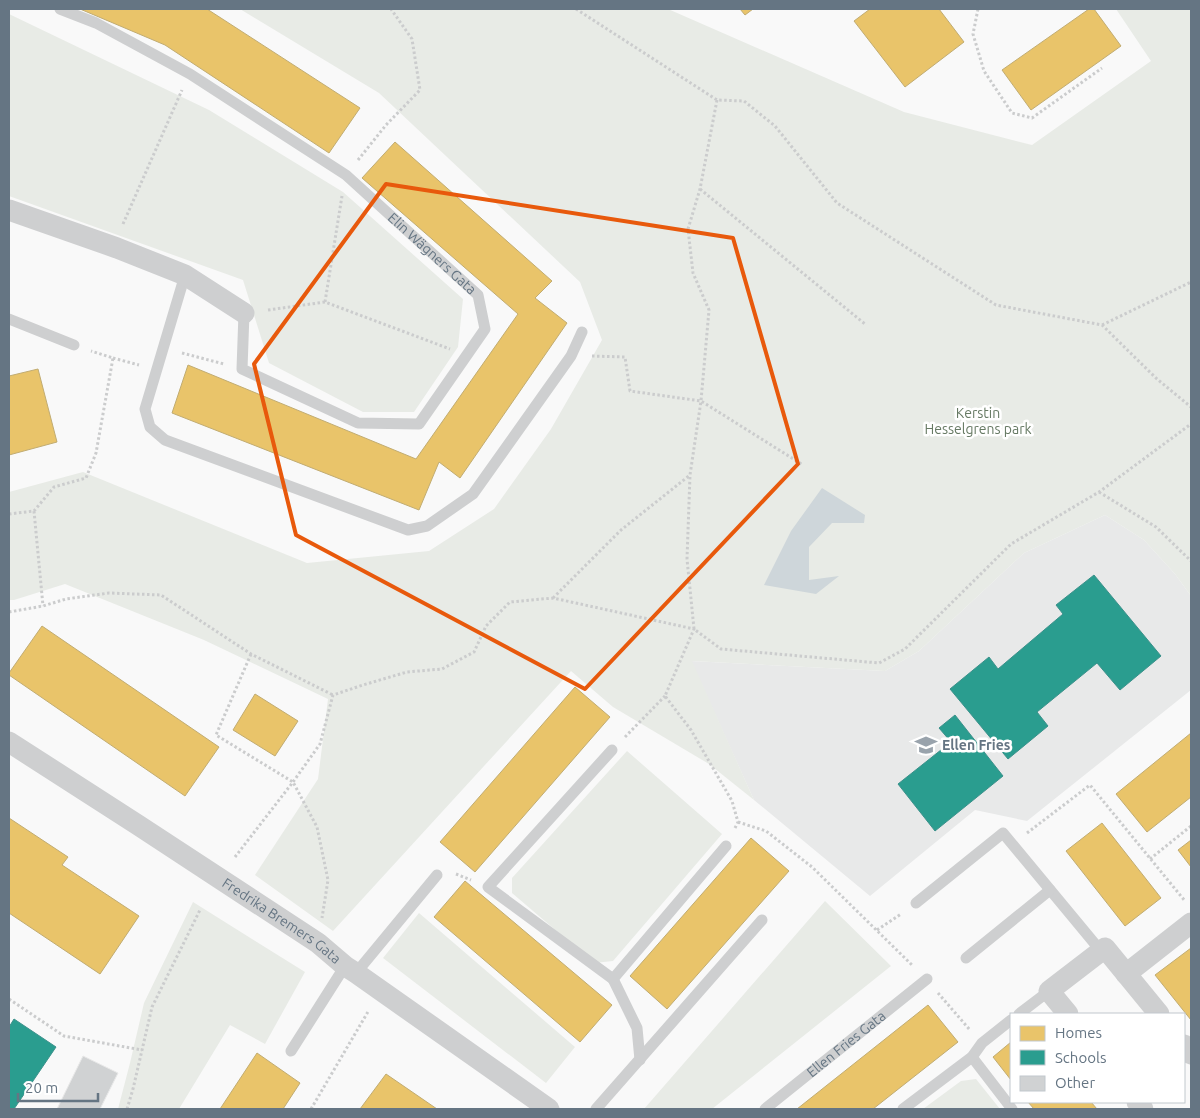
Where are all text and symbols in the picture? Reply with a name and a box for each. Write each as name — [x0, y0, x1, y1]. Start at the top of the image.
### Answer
street label: Elin Wägners Gata — [385, 209, 480, 298]
park label: Kerstin Hesselgrens park — [924, 405, 1032, 437]
school or university icon: Ellen Fries — [913, 732, 939, 758]
place label: Ellen Fries — [942, 737, 1011, 753]
street label: Fredrika Bremers Gata — [219, 875, 344, 967]
street label: Ellen Fries Gata — [804, 1008, 889, 1080]
legend — [1010, 1013, 1185, 1103]
text: Homes — [1055, 1024, 1102, 1041]
text: Schools — [1055, 1049, 1106, 1066]
scale bar — [18, 1070, 98, 1102]
text: Other — [1055, 1074, 1095, 1091]
text: 20 m — [25, 1079, 58, 1096]

